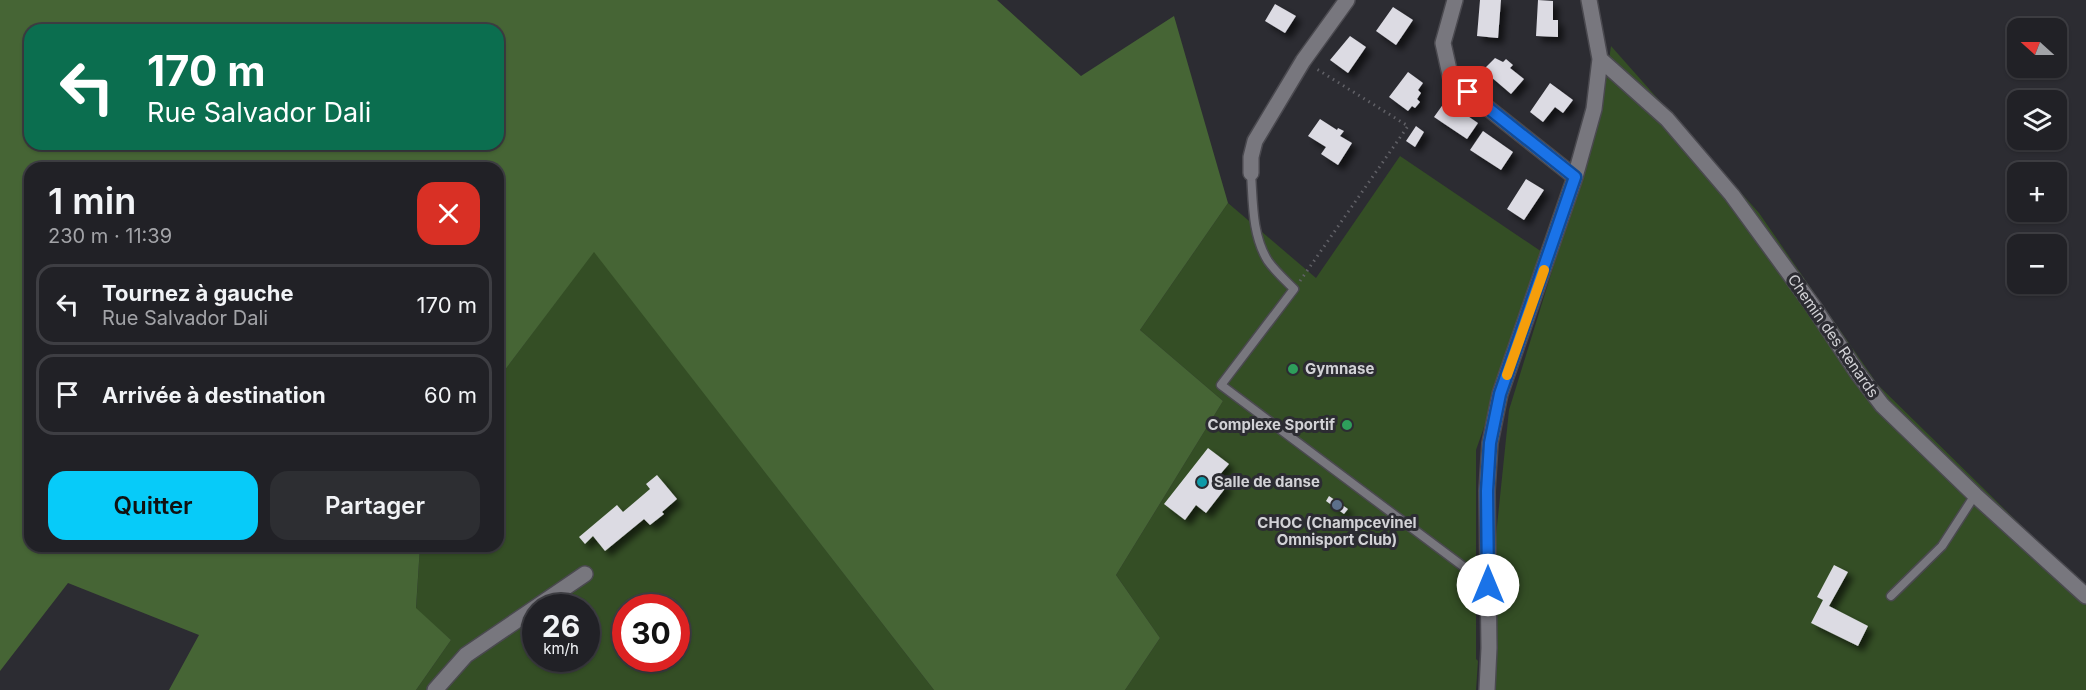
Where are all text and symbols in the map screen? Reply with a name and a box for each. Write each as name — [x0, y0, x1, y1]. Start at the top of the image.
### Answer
north arrow — [2007, 18, 2067, 78]
map controls — [2007, 18, 2067, 294]
text: 170 m — [147, 45, 265, 96]
icon: left — [48, 48, 126, 126]
pin — [1442, 66, 1493, 117]
icon: arrive — [1451, 75, 1484, 108]
button: layers — [2007, 90, 2067, 150]
text: Rue Salvador Dali — [147, 96, 371, 129]
button: + — [2007, 162, 2067, 222]
text: 1 min — [48, 179, 136, 223]
button: close — [417, 182, 480, 245]
text: 230 m · 11:39 — [48, 224, 172, 248]
button: − — [2007, 234, 2067, 294]
street label: Chemin des Renards — [1784, 270, 1883, 401]
text: Tournez à gauche — [102, 280, 294, 306]
icon: left — [51, 288, 84, 321]
text: 170 m — [417, 292, 477, 318]
text: Rue Salvador Dali — [102, 306, 268, 330]
place label: Gymnase — [1305, 359, 1374, 378]
marker: Gymnase — [1286, 362, 1300, 376]
icon: arrive — [51, 378, 84, 411]
text: Arrivée à destination — [102, 382, 326, 408]
text: 60 m — [424, 382, 477, 408]
place label: Complexe Sportif — [1208, 415, 1335, 434]
marker: Complexe Sportif — [1340, 418, 1354, 432]
button: Quitter — [48, 471, 258, 540]
button: Partager — [270, 471, 480, 540]
place label: Salle de danse — [1214, 472, 1320, 491]
marker: Salle de danse — [1195, 475, 1209, 489]
marker: CHOC (Champcevinel Omnisport Club) — [1330, 498, 1344, 512]
place label: CHOC (Champcevinel Omnisport Club) — [1257, 513, 1417, 549]
position arrow — [1456, 553, 1520, 617]
speed limit sign: 30 — [612, 594, 690, 672]
text: 26 — [542, 608, 580, 644]
text: km/h — [543, 639, 579, 658]

